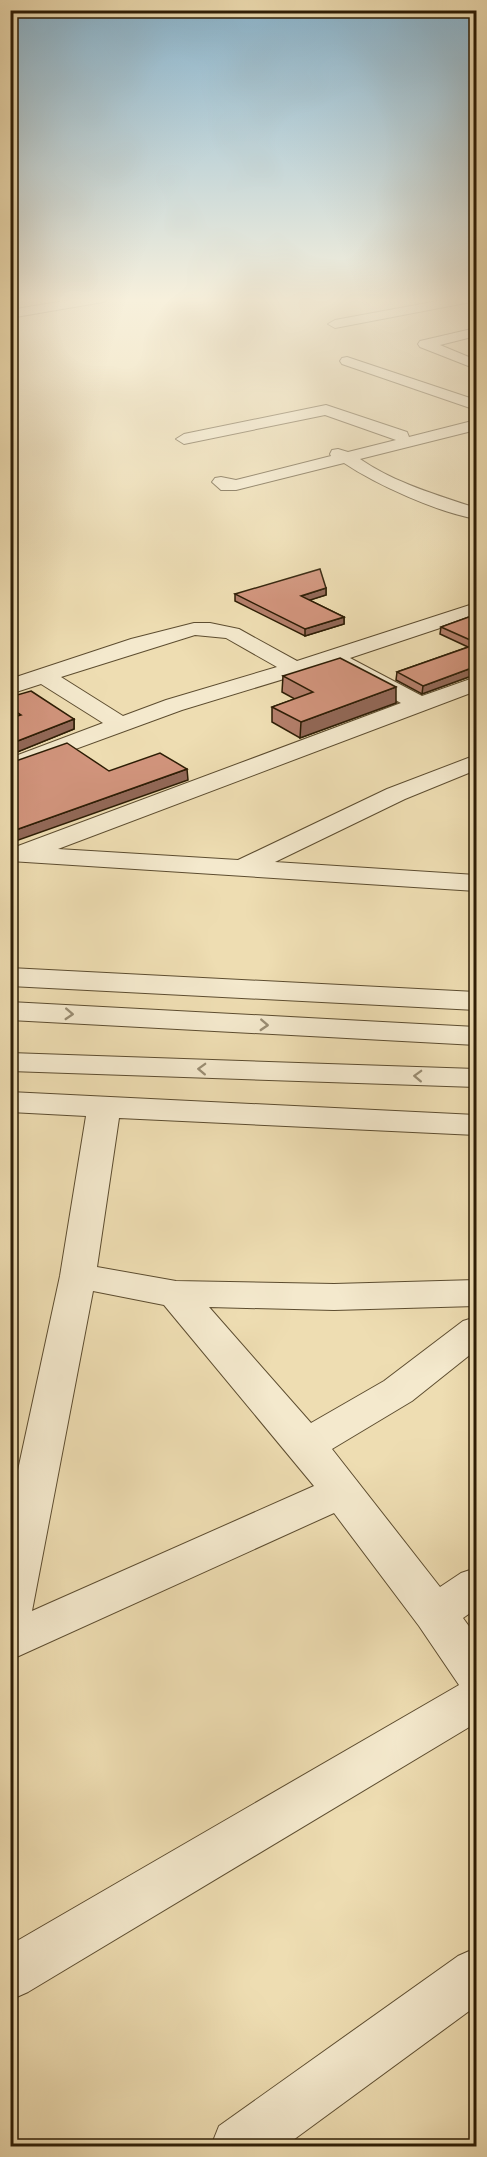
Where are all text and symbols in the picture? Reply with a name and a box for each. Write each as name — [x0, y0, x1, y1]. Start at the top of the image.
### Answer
one-way arrow — [64, 1008, 73, 1021]
one-way arrow — [259, 1018, 268, 1031]
one-way arrow — [198, 1062, 207, 1075]
one-way arrow — [414, 1070, 423, 1082]

